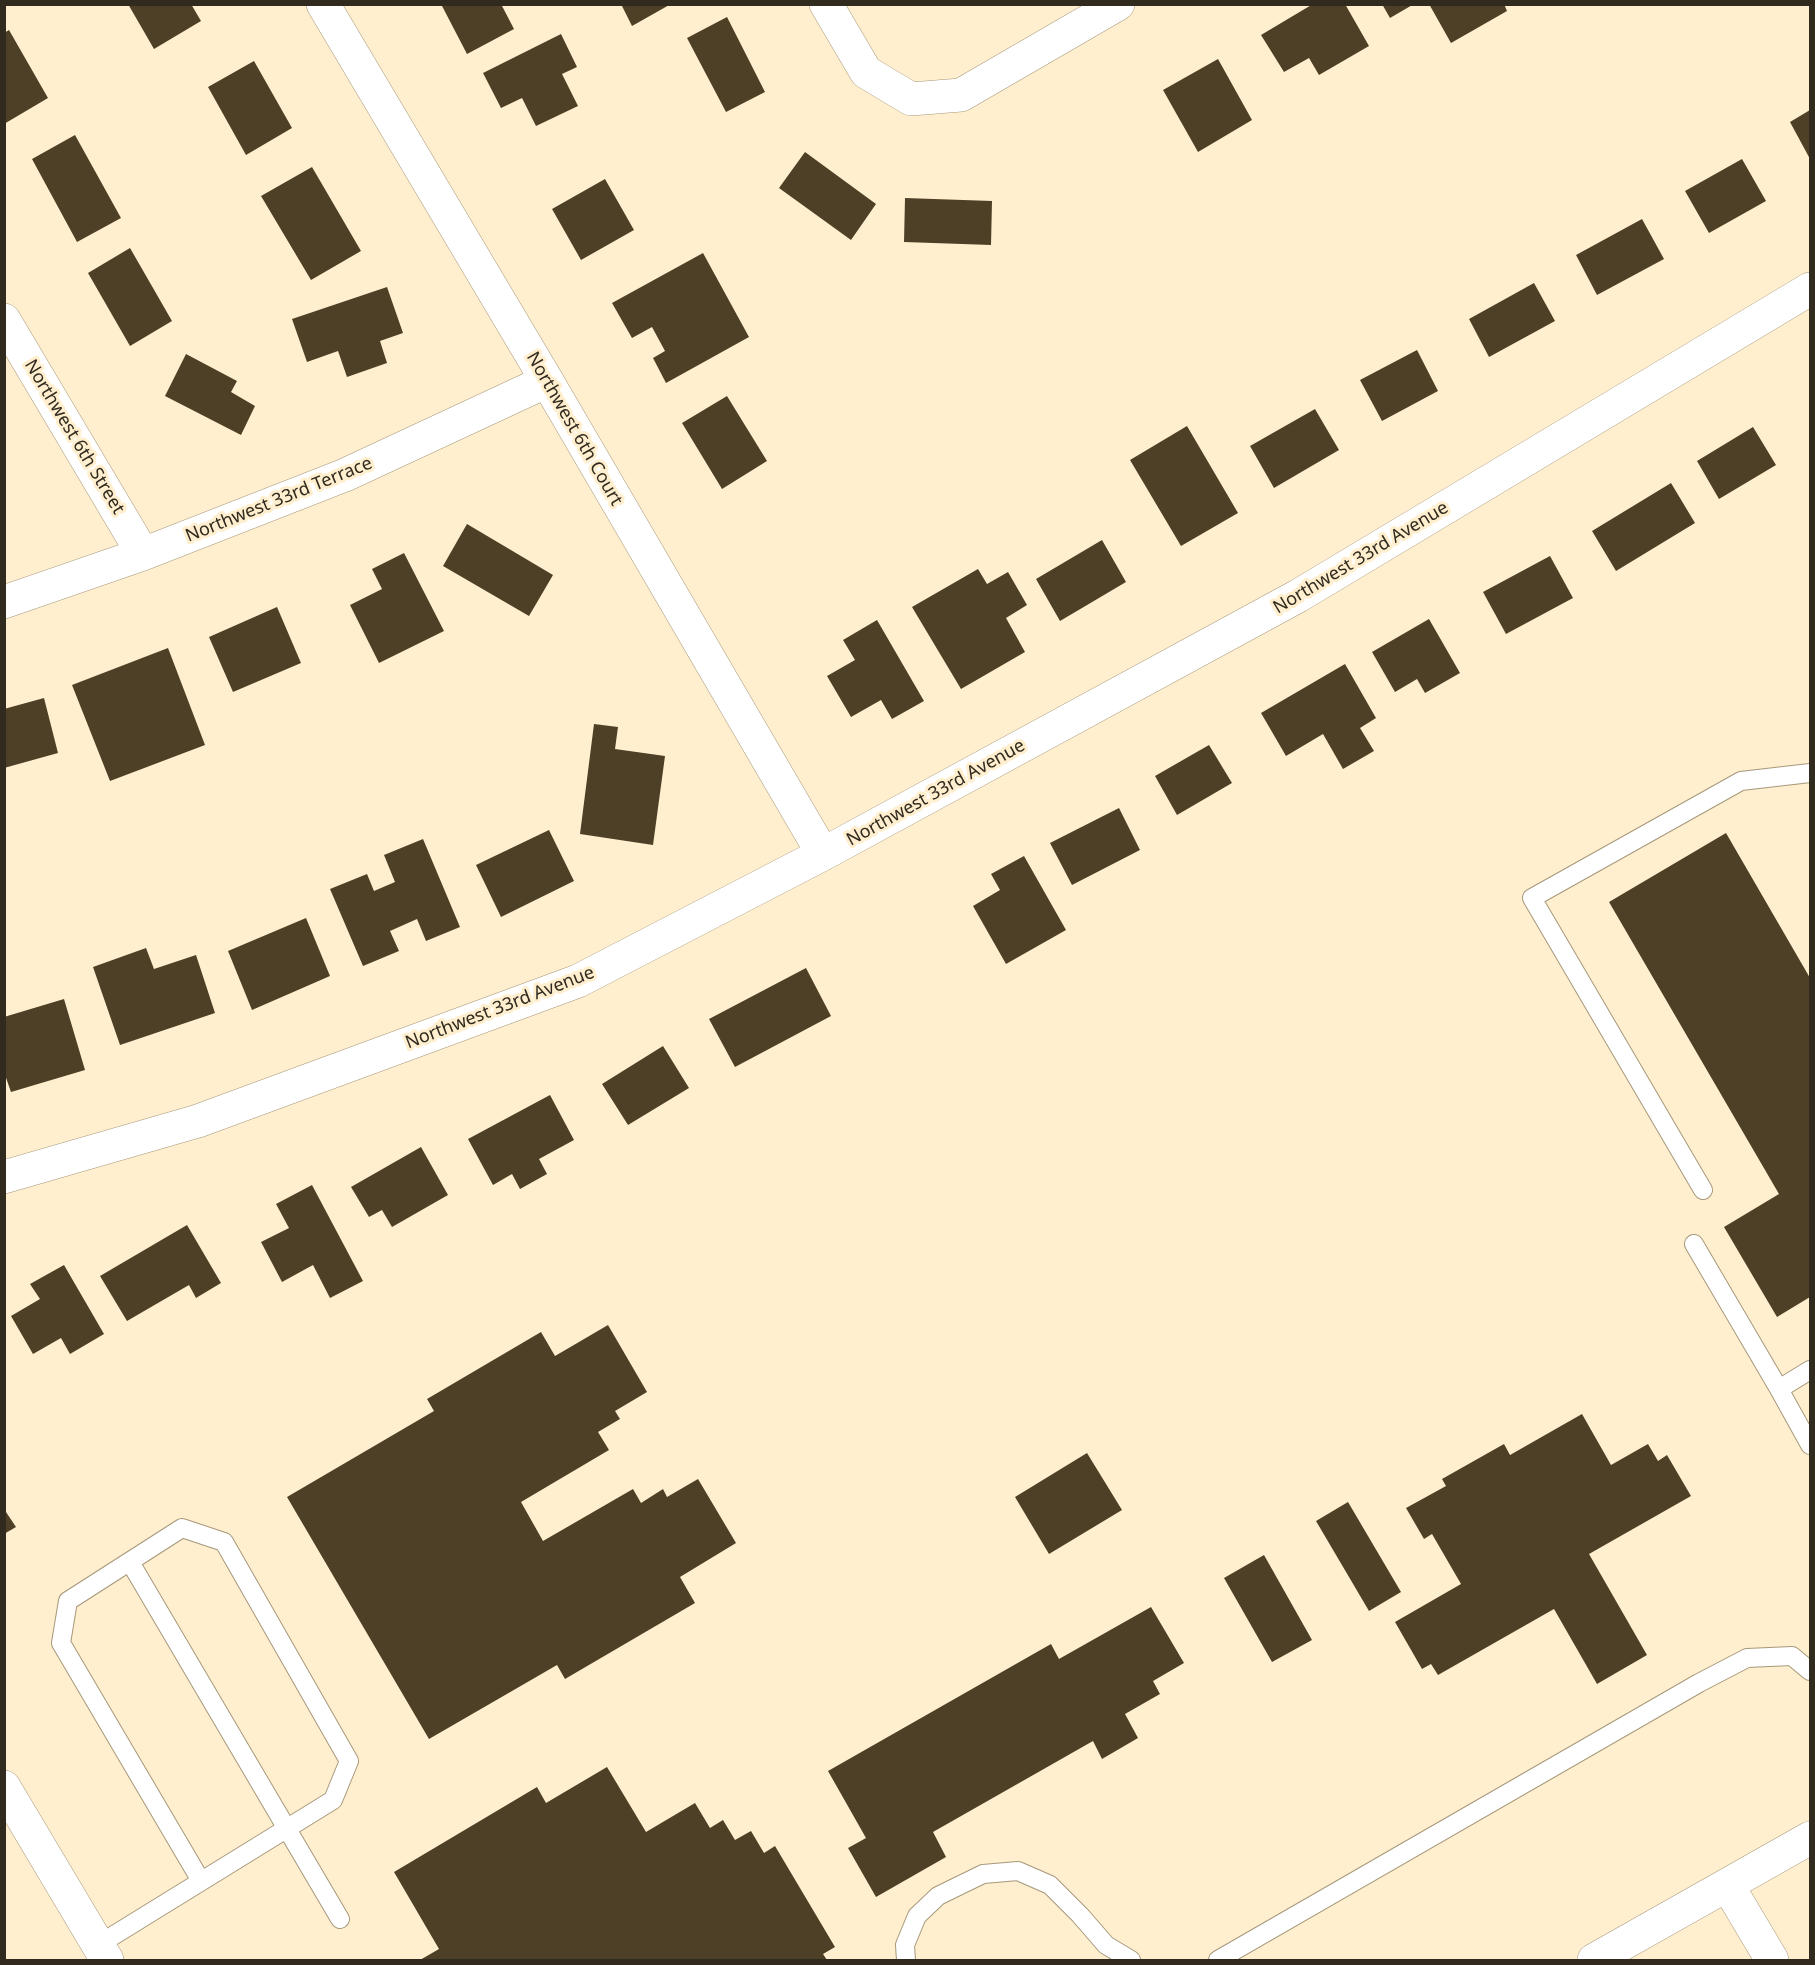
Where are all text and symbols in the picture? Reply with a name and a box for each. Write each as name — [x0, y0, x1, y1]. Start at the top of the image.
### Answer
street label: Northwest 6th Court — [521, 348, 627, 510]
street label: Northwest 6th Street — [19, 356, 129, 518]
street label: Northwest 33rd Terrace — [182, 453, 376, 547]
street label: Northwest 33rd Avenue — [1270, 497, 1452, 619]
street label: Northwest 33rd Avenue — [843, 735, 1029, 851]
street label: Northwest 33rd Avenue — [403, 962, 597, 1054]

